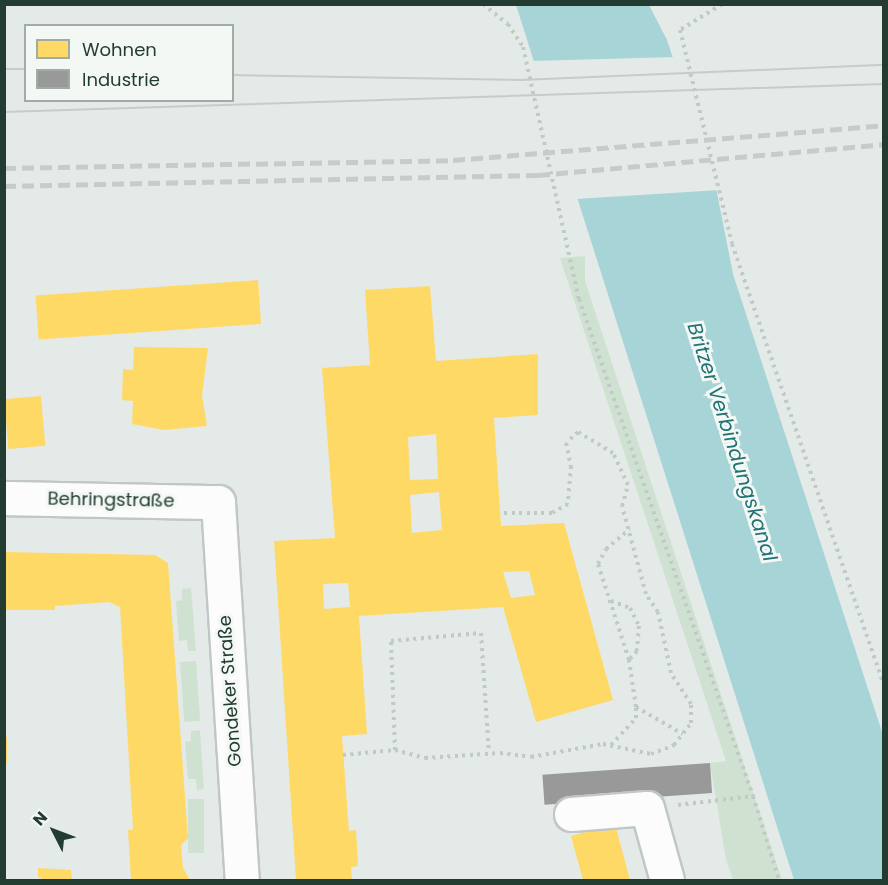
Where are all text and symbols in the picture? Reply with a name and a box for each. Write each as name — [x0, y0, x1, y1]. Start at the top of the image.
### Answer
legend — [24, 24, 234, 102]
text: Wohnen — [82, 37, 157, 62]
text: Industrie — [82, 67, 160, 92]
water label: Britzer Verbindungskanal — [682, 320, 782, 564]
street label: Behringstraße — [47, 488, 175, 512]
street label: Gondeker Straße — [214, 615, 246, 767]
north arrow — [24, 801, 84, 861]
text: N — [28, 806, 53, 831]

